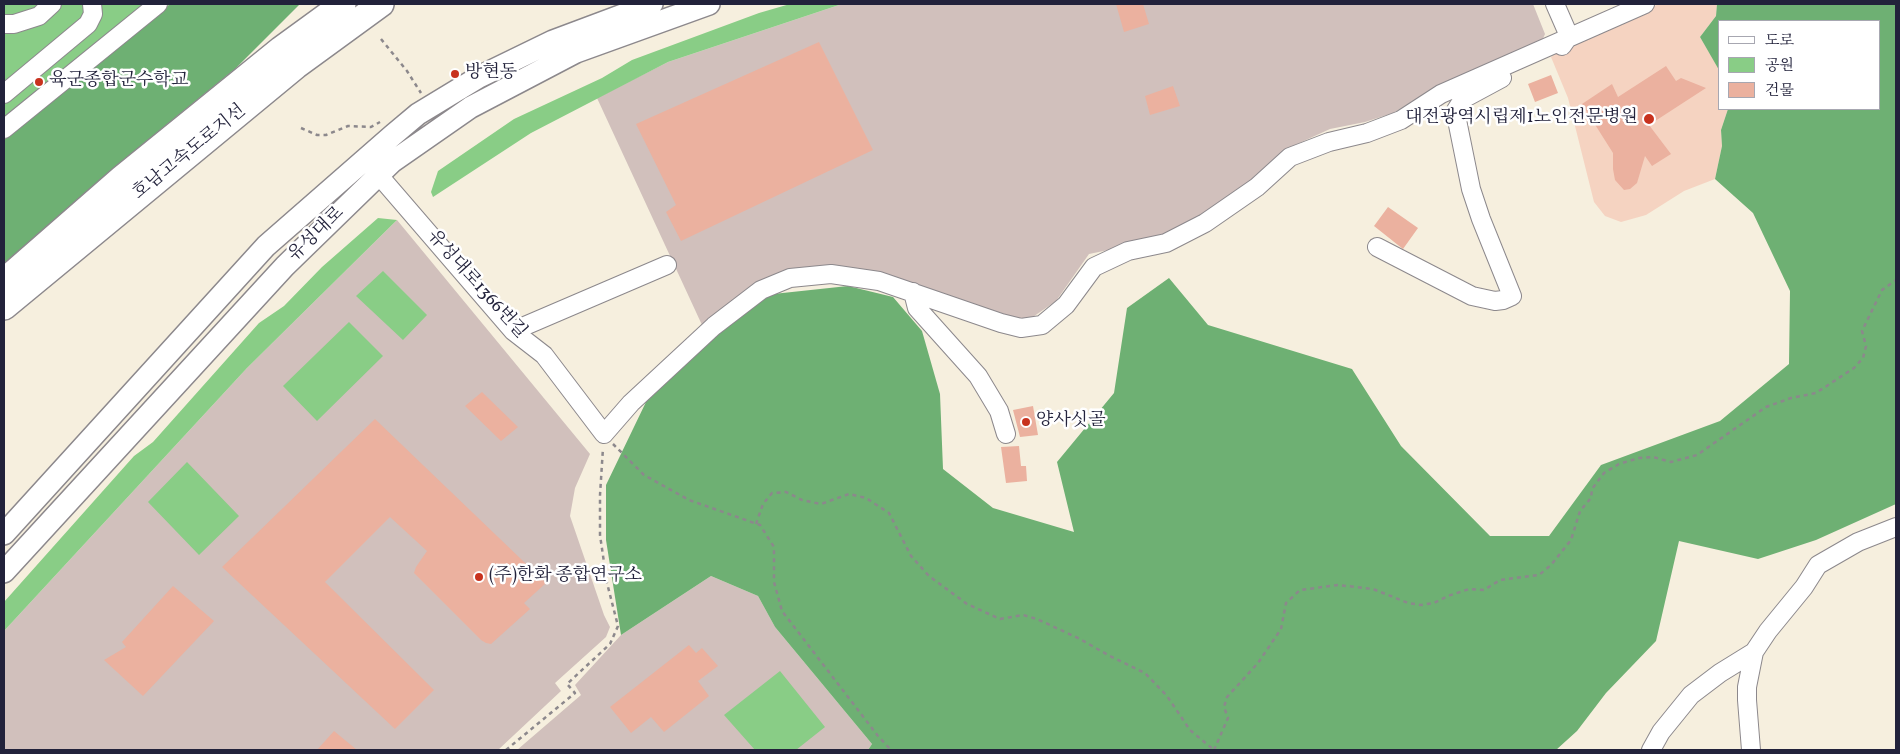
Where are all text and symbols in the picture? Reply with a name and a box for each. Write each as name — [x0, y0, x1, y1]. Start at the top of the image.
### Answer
legend — [1718, 20, 1880, 110]
text: 도로 — [1765, 31, 1794, 52]
text: 공원 — [1765, 56, 1794, 77]
place label: 방현동 — [465, 63, 517, 85]
marker: 방현동 — [449, 68, 461, 80]
place label: 육군종합군수학교 — [49, 71, 188, 93]
marker: 육군종합군수학교 — [33, 76, 45, 88]
text: 건물 — [1765, 81, 1794, 102]
street label: 호남고속도로지선 — [129, 101, 251, 205]
place label: 대전광역시립제1노인전문병원 — [1405, 108, 1638, 130]
marker: 대전광역시립제1노인전문병원 — [1642, 112, 1656, 126]
street label: 유성대로 — [284, 203, 350, 267]
street label: 유성대로1366번길 — [422, 226, 530, 344]
place label: 양사싯골 — [1036, 411, 1106, 433]
marker: 양사싯골 — [1020, 416, 1032, 428]
place label: (주)한화 종합연구소 — [489, 566, 642, 588]
marker: (주)한화 종합연구소 — [473, 571, 485, 583]

